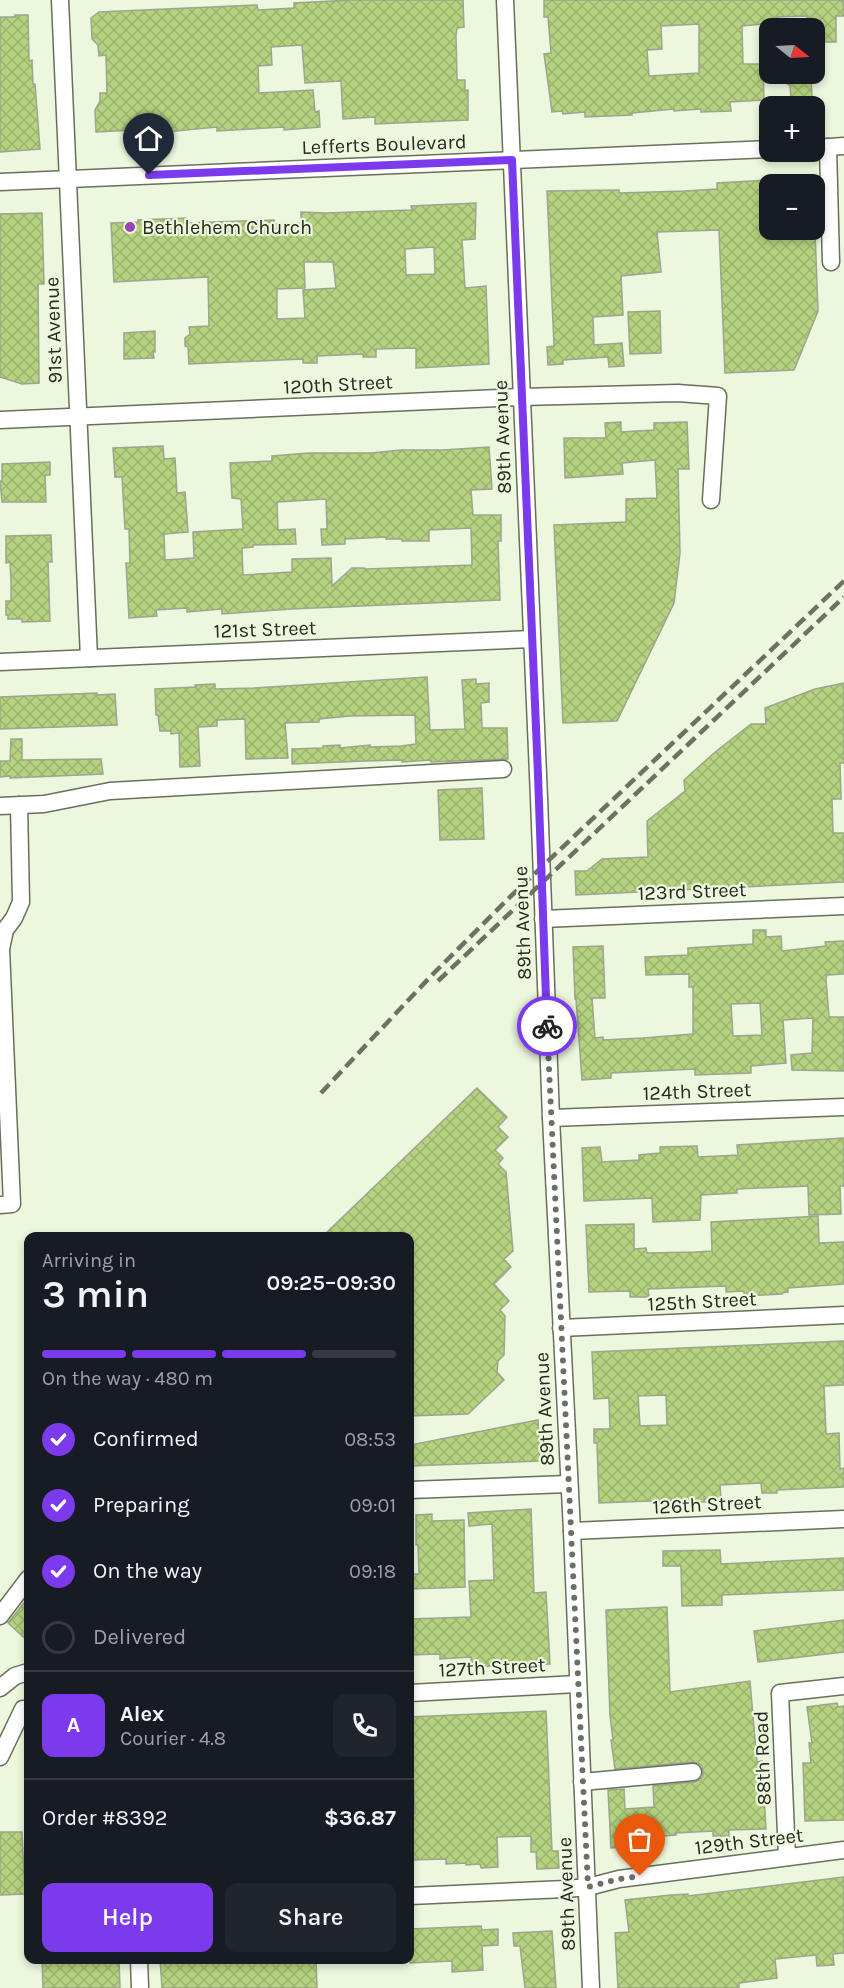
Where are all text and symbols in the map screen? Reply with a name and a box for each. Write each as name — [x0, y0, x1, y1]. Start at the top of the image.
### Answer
north arrow — [759, 18, 825, 84]
map controls — [759, 18, 825, 240]
button: + — [759, 96, 825, 162]
pin — [123, 113, 174, 175]
icon: home — [132, 122, 165, 155]
street label: Lefferts Boulevard — [301, 130, 467, 159]
button: − — [759, 174, 825, 240]
place label: Bethlehem Church — [142, 216, 312, 239]
marker: Bethlehem Church — [123, 220, 137, 234]
street label: 91st Avenue — [40, 276, 67, 384]
street label: 120th Street — [283, 370, 394, 399]
street label: 89th Avenue — [489, 380, 516, 494]
street label: 121st Street — [213, 616, 317, 643]
street label: 89th Avenue — [509, 866, 536, 980]
street label: 123rd Street — [637, 878, 747, 905]
courier — [517, 996, 577, 1056]
icon: bike — [531, 1010, 564, 1043]
street label: 124th Street — [642, 1078, 752, 1105]
text: Arriving in — [42, 1249, 136, 1272]
text: 09:25–09:30 — [267, 1270, 396, 1296]
text: 3 min — [42, 1271, 149, 1317]
street label: 125th Street — [647, 1287, 757, 1316]
street label: 89th Avenue — [530, 1351, 559, 1467]
text: On the way · 480 m — [42, 1367, 213, 1390]
icon: check — [42, 1423, 75, 1456]
text: Confirmed — [93, 1426, 199, 1452]
text: 08:53 — [344, 1428, 396, 1451]
icon: check — [42, 1489, 75, 1522]
street label: 126th Street — [652, 1490, 762, 1519]
text: Preparing — [93, 1492, 190, 1518]
text: 09:01 — [349, 1494, 396, 1517]
icon: check — [42, 1555, 75, 1588]
text: On the way — [93, 1558, 202, 1584]
text: 09:18 — [349, 1560, 396, 1583]
text: Delivered — [93, 1624, 186, 1650]
street label: 127th Street — [438, 1653, 546, 1682]
button: phone — [333, 1694, 396, 1757]
text: Alex — [120, 1701, 164, 1727]
street label: 88th Road — [749, 1710, 776, 1806]
text: A — [67, 1712, 80, 1738]
text: Courier · 4.8 — [120, 1727, 226, 1750]
text: Order #8392 — [42, 1805, 167, 1831]
text: $36.87 — [324, 1805, 396, 1831]
pin — [614, 1814, 665, 1876]
icon: bag — [623, 1823, 656, 1856]
street label: 129th Street — [694, 1823, 805, 1860]
street label: 89th Avenue — [553, 1837, 580, 1951]
button: Help — [42, 1883, 213, 1952]
button: Share — [225, 1883, 396, 1952]

